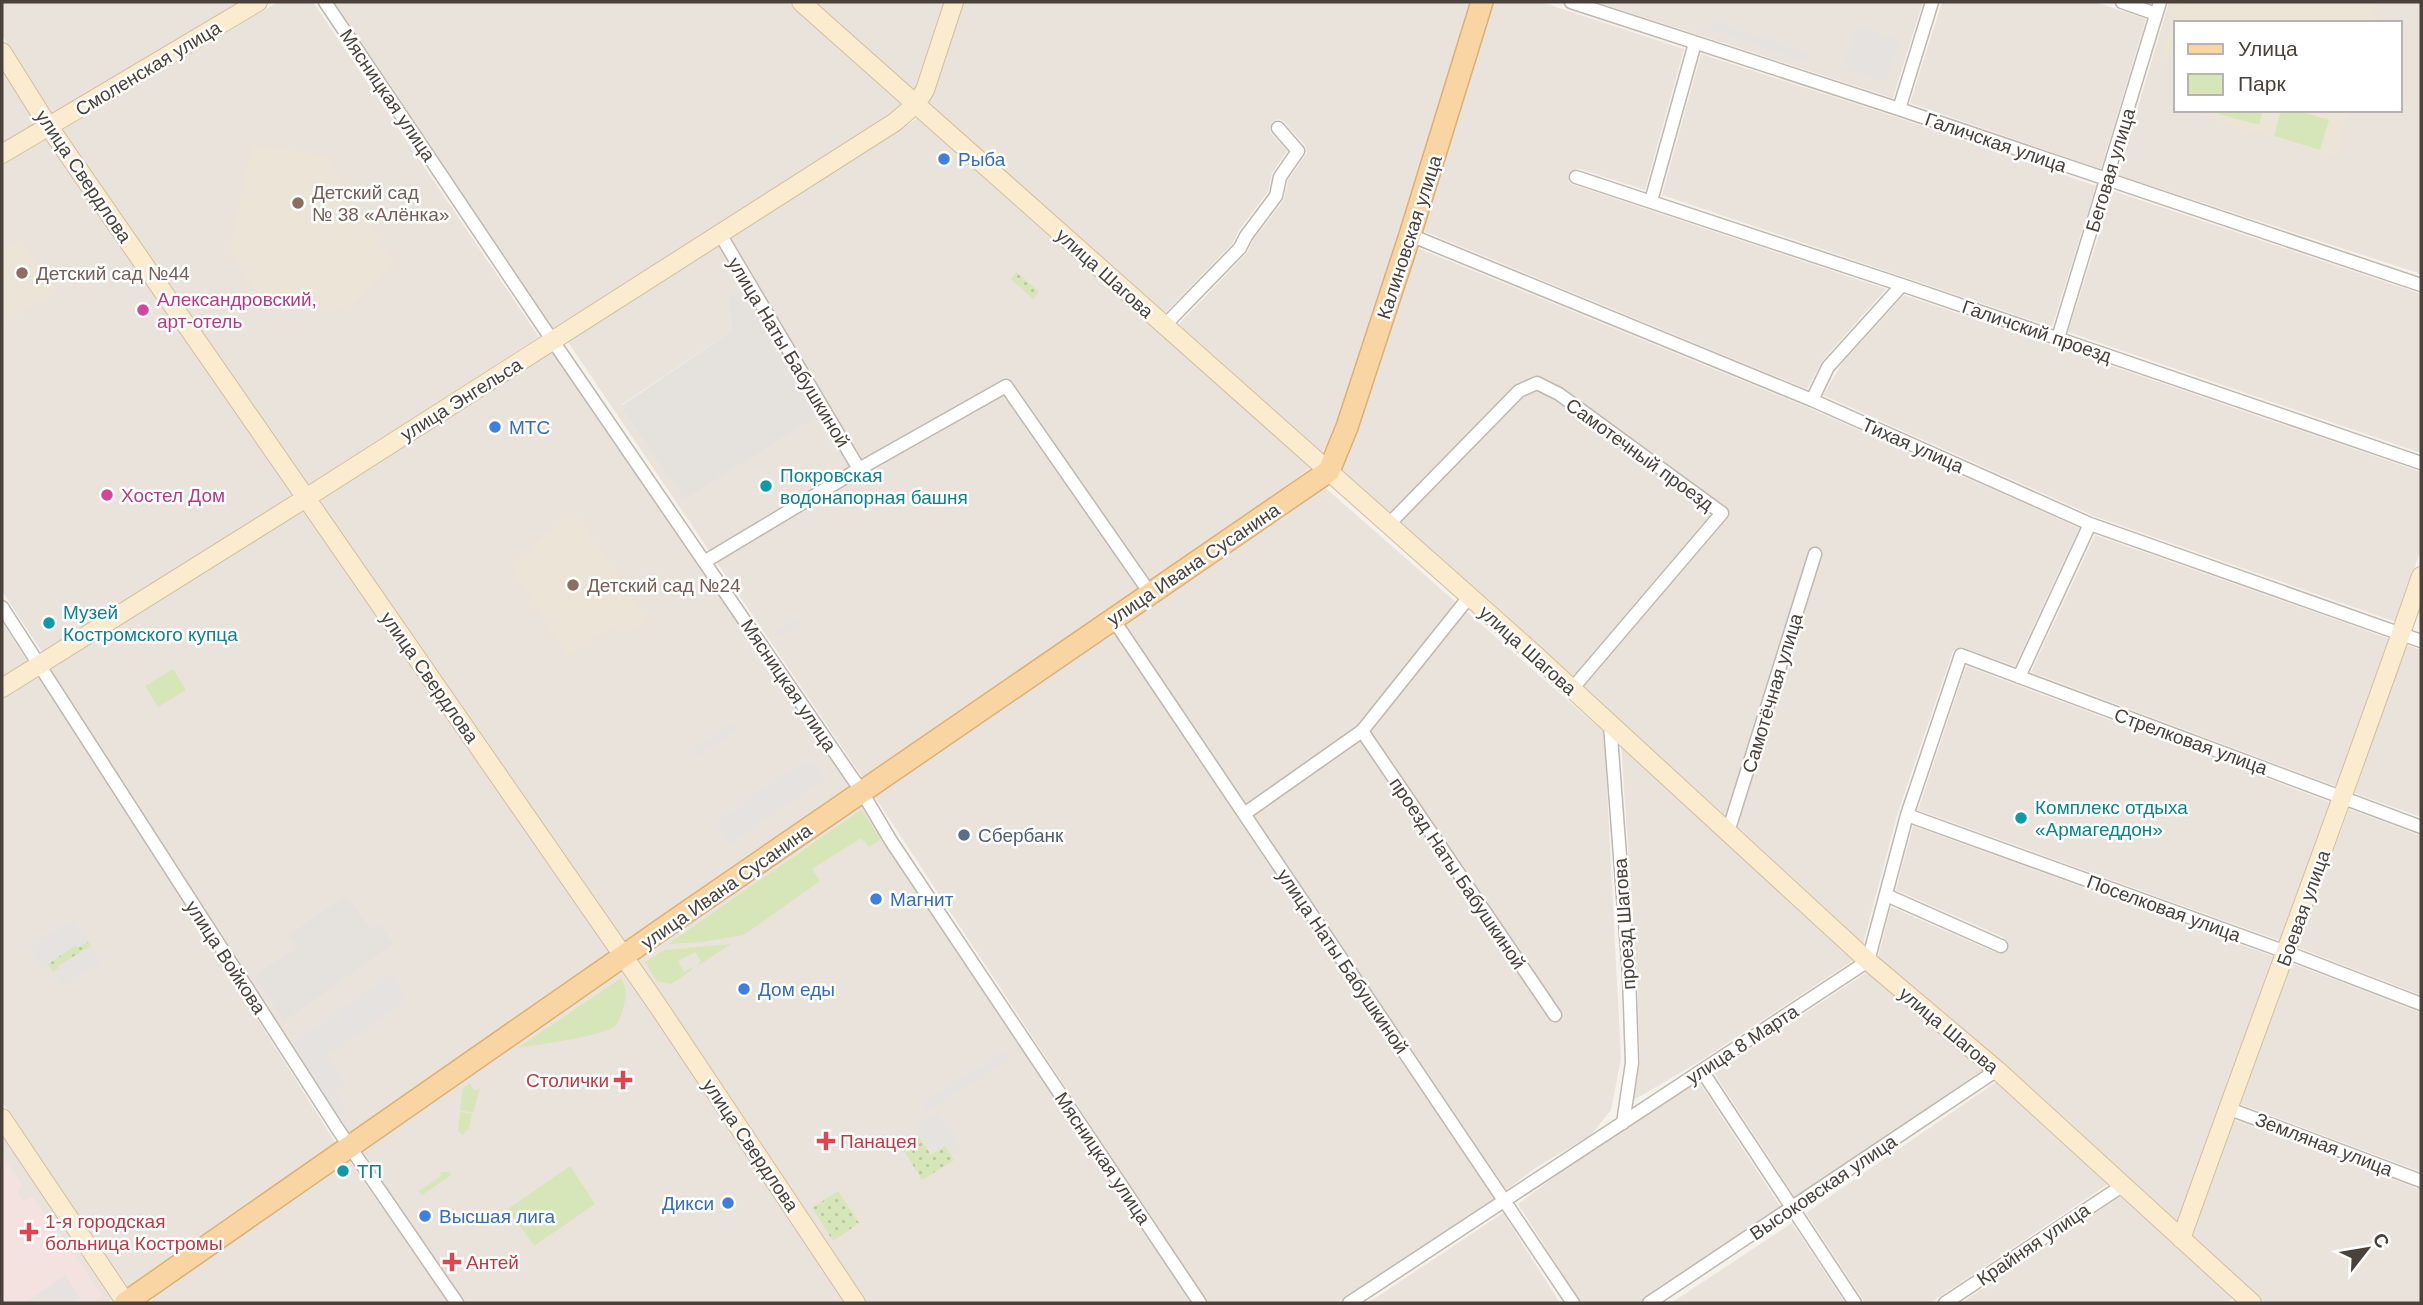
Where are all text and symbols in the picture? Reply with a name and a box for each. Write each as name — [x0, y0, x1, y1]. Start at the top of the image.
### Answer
street label: Смоленская улица — [72, 17, 225, 120]
legend — [2174, 21, 2402, 112]
street label: Мясницкая улица — [336, 25, 440, 166]
text: Улица — [2238, 37, 2298, 60]
text: Парк — [2238, 72, 2286, 95]
street label: Беговая улица — [2082, 105, 2139, 235]
street label: улица Свердлова — [31, 106, 136, 247]
street label: Галичская улица — [1922, 108, 2070, 177]
place label: Рыба — [958, 149, 1006, 170]
marker: Рыба — [936, 151, 952, 167]
street label: Калиновская улица — [1373, 152, 1446, 322]
place label: Детский сад № 38 «Алёнка» — [312, 182, 449, 225]
marker: Детский сад № 38 «Алёнка» — [290, 195, 306, 211]
street label: улица Шагова — [1052, 224, 1158, 323]
street label: улица Наты Бабушкиной — [723, 253, 854, 451]
place label: Детский сад №44 — [36, 263, 190, 284]
marker: Детский сад №44 — [14, 265, 30, 281]
place label: Александровский, арт-отель — [157, 289, 317, 332]
street label: Галичский проезд — [1959, 296, 2114, 367]
marker: Александровский, арт-отель — [135, 302, 151, 318]
street label: улица Энгельса — [397, 353, 526, 445]
street label: Самотечный проезд — [1562, 394, 1717, 515]
street label: Тихая улица — [1859, 414, 1967, 477]
place label: МТС — [509, 417, 550, 438]
marker: МТС — [487, 419, 503, 435]
place label: Покровская водонапорная башня — [780, 465, 968, 508]
marker: Покровская водонапорная башня — [758, 478, 774, 494]
place label: Хостел Дом — [121, 485, 225, 506]
marker: Хостел Дом — [99, 487, 115, 503]
street label: улица Ивана Сусанина — [1103, 499, 1284, 630]
place label: Детский сад №24 — [587, 575, 741, 596]
marker: Детский сад №24 — [565, 577, 581, 593]
street label: улица Шагова — [1475, 601, 1581, 700]
place label: Музей Костромского купца — [63, 602, 238, 645]
street label: улица Свердлова — [376, 608, 483, 747]
street label: Самотёчная улица — [1738, 610, 1807, 775]
marker: Музей Костромского купца — [41, 615, 57, 631]
street label: Мясницкая улица — [737, 615, 841, 756]
street label: Стрелковая улица — [2111, 704, 2271, 779]
street label: проезд Наты Бабушкиной — [1386, 773, 1530, 973]
place label: Комплекс отдыха «Армагеддон» — [2035, 797, 2188, 840]
marker: Комплекс отдыха «Армагеддон» — [2013, 810, 2029, 826]
street label: улица Ивана Сусанина — [637, 819, 816, 953]
place label: Сбербанк — [978, 825, 1064, 846]
marker: Сбербанк — [956, 827, 972, 843]
street label: Боевая улица — [2273, 847, 2334, 969]
street label: проезд Шагова — [1609, 857, 1640, 990]
street label: улица Наты Бабушкиной — [1273, 865, 1412, 1057]
street label: Поселковая улица — [2084, 871, 2244, 946]
place label: Магнит — [890, 889, 954, 910]
marker: Магнит — [868, 891, 884, 907]
street label: улица Войкова — [181, 897, 270, 1018]
place label: Дом еды — [758, 979, 835, 1000]
marker: Дом еды — [736, 981, 752, 997]
street label: улица Шагова — [1895, 983, 2003, 1078]
street label: улица 8 Марта — [1682, 1000, 1803, 1088]
place label: Столички — [526, 1070, 609, 1091]
marker: Столички — [615, 1072, 631, 1088]
street label: улица Свердлова — [698, 1075, 803, 1216]
street label: Мясницкая улица — [1051, 1088, 1155, 1229]
street label: Земляная улица — [2252, 1109, 2396, 1180]
street label: Высоковская улица — [1746, 1130, 1901, 1244]
place label: Панацея — [840, 1131, 917, 1152]
marker: Панацея — [818, 1133, 834, 1149]
place label: ТП — [357, 1161, 382, 1182]
marker: ТП — [335, 1163, 351, 1179]
place label: Дикси — [662, 1193, 714, 1214]
marker: Дикси — [720, 1195, 736, 1211]
street label: Крайняя улица — [1973, 1199, 2094, 1290]
place label: Высшая лига — [439, 1206, 555, 1227]
marker: Высшая лига — [417, 1208, 433, 1224]
place label: 1-я городская больница Костромы — [45, 1211, 223, 1254]
north arrow — [2332, 1214, 2402, 1284]
marker: 1-я городская больница Костромы — [19, 1222, 39, 1242]
text: С — [2369, 1229, 2394, 1252]
place label: Антей — [466, 1252, 519, 1273]
marker: Антей — [444, 1254, 460, 1270]

